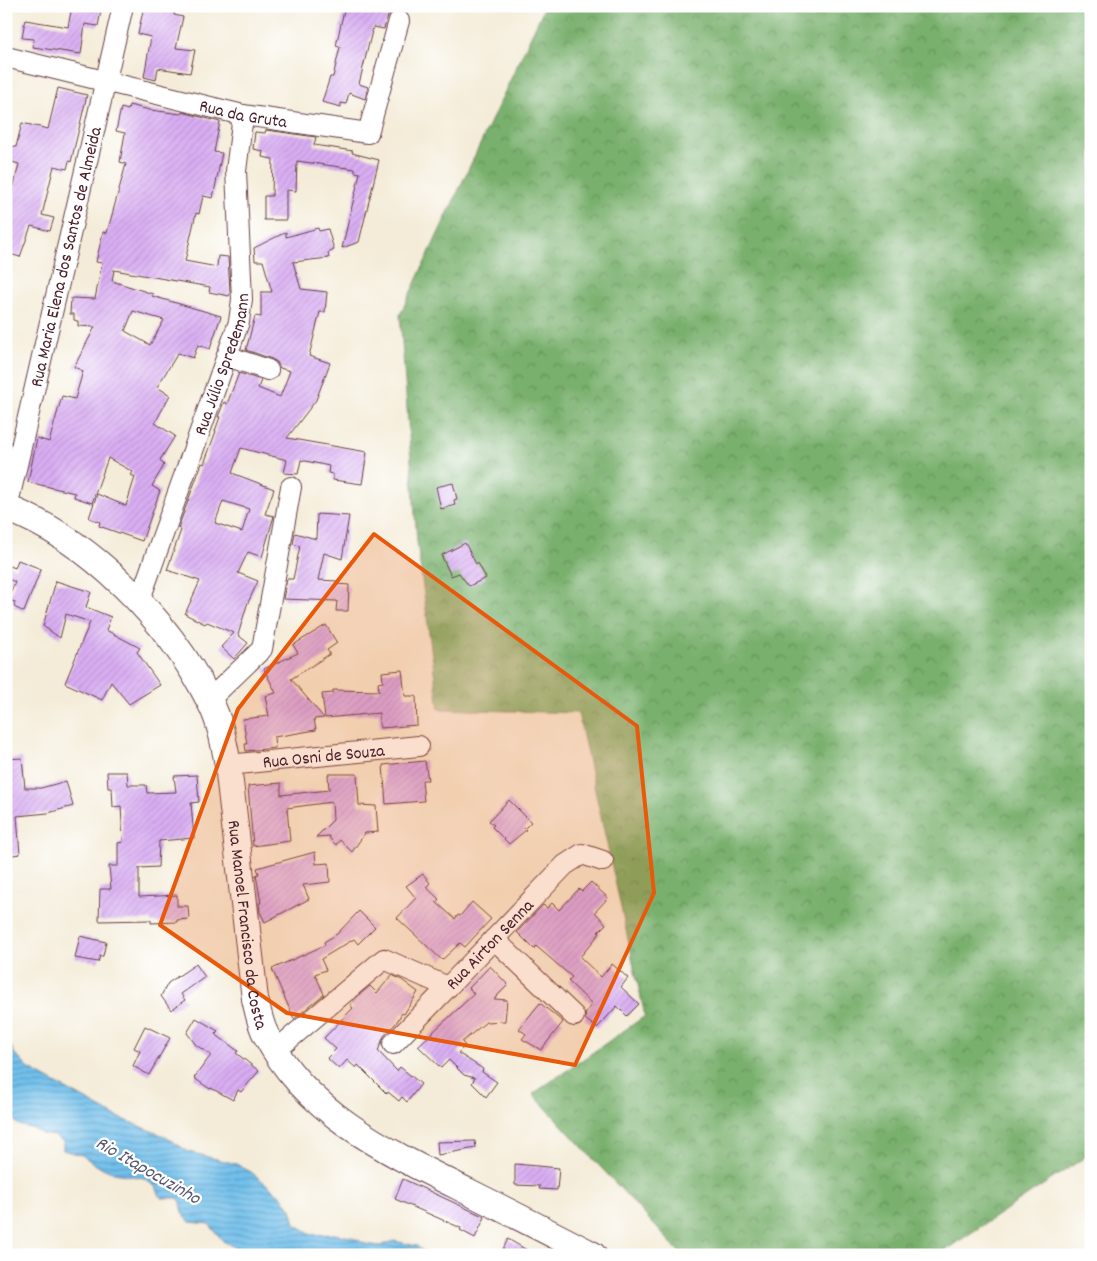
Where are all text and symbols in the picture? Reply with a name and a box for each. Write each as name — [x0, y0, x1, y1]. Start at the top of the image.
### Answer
street label: Rua da Gruta — [196, 95, 289, 136]
street label: Rua Maria Elena dos Santos de Almeida — [25, 124, 110, 390]
street label: Rua Júlio Spredemann — [189, 293, 257, 439]
street label: Rua Osni de Souza — [262, 739, 386, 776]
street label: Rua Manoel Francisco da Costa — [219, 819, 272, 1034]
street label: Rua Airton Senna — [441, 894, 541, 997]
water label: Rio Itapocuzinho — [90, 1131, 206, 1214]

